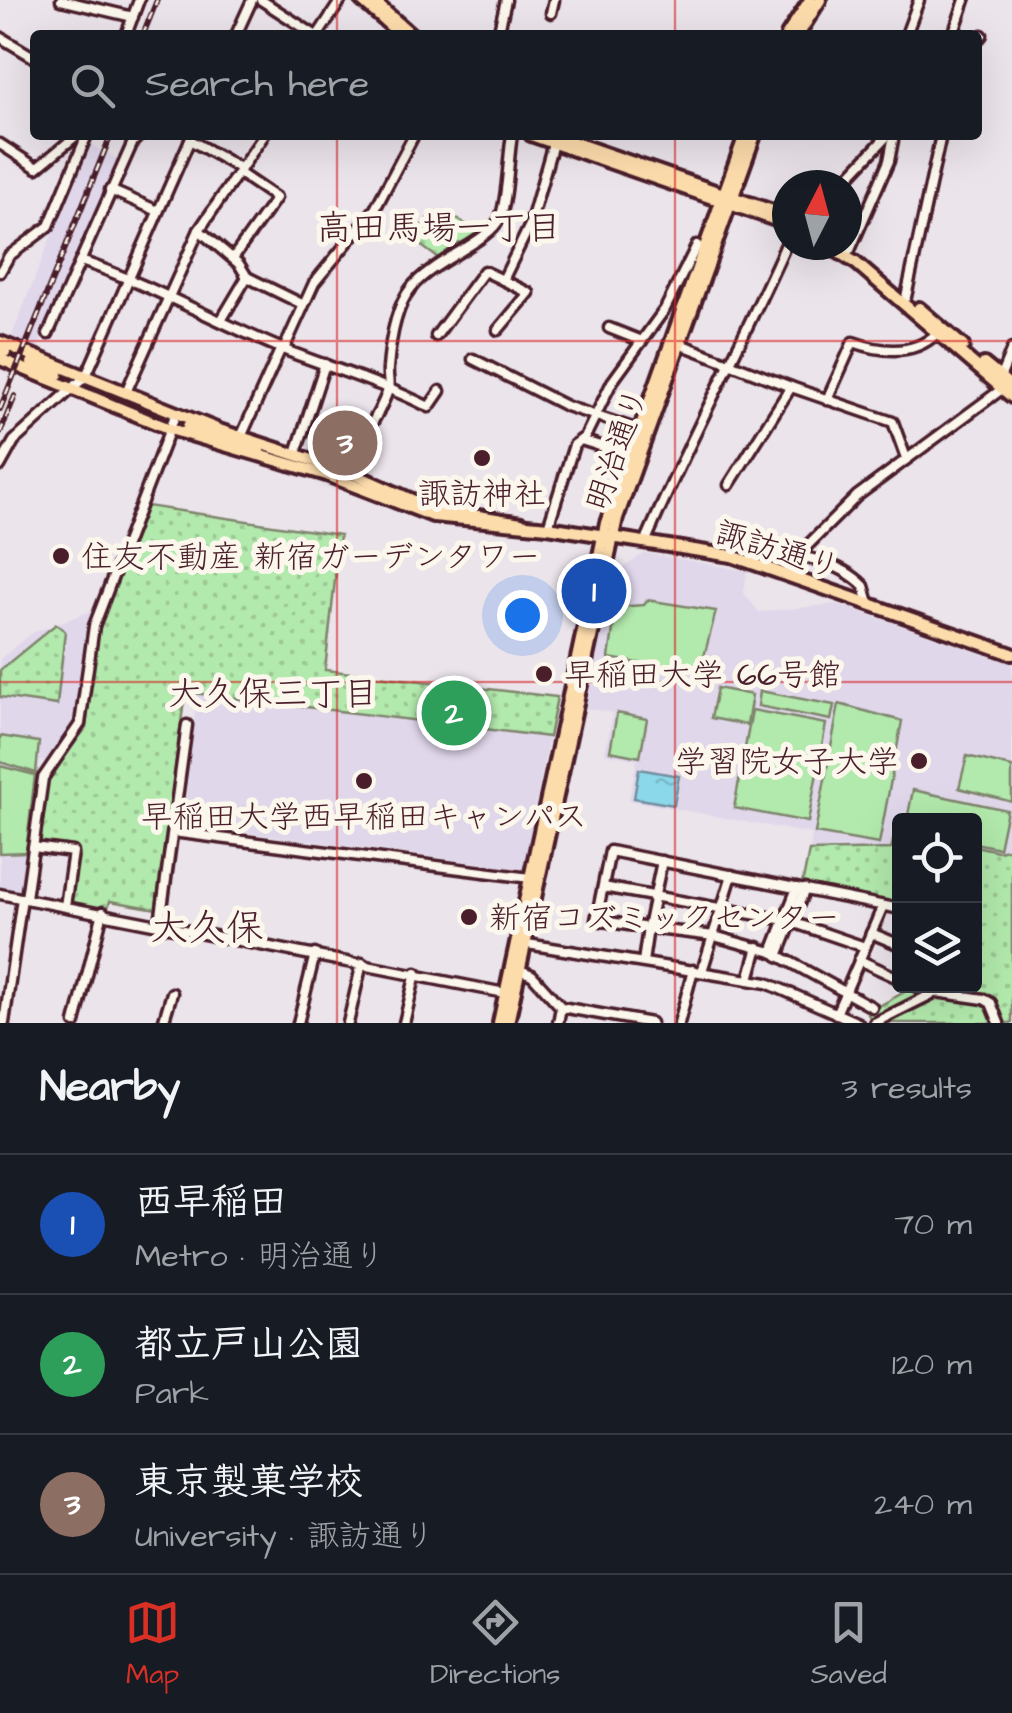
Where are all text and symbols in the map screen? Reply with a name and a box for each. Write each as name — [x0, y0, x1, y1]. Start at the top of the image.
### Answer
search box — [30, 30, 982, 140]
icon: search — [65, 58, 120, 113]
text: Search here — [145, 59, 369, 111]
north arrow — [772, 170, 862, 260]
district label: 高田馬場一丁目 — [316, 204, 562, 253]
street label: 明治通り — [575, 382, 660, 517]
pin: 3 — [312, 406, 378, 480]
marker: 諏訪神社 — [471, 447, 493, 469]
place label: 諏訪神社 — [418, 472, 546, 517]
street label: 諏訪通り — [710, 510, 845, 591]
place label: 住友不動産 新宿ガーデンタワー — [81, 535, 541, 580]
marker: 住友不動産 新宿ガーデンタワー — [50, 545, 72, 567]
pin: 1 — [562, 554, 626, 628]
your location — [497, 590, 548, 641]
place label: 早稲田大学 66号館 — [564, 653, 841, 698]
marker: 早稲田大学 66号館 — [533, 663, 555, 685]
district label: 大久保三丁目 — [168, 670, 378, 719]
pin: 2 — [422, 676, 486, 750]
place label: 学習院女子大学 — [675, 740, 899, 785]
marker: 学習院女子大学 — [908, 750, 930, 772]
marker: 早稲田大学西早稲田キャンパス — [353, 770, 375, 792]
place label: 早稲田大学西早稲田キャンパス — [141, 795, 587, 840]
map controls — [892, 813, 982, 993]
button: locate — [892, 813, 982, 903]
place label: 新宿コズミックセンター — [489, 896, 840, 941]
district label: 大久保 — [150, 903, 264, 955]
button: layers — [892, 903, 982, 993]
marker: 新宿コズミックセンター — [458, 906, 480, 928]
text: Nearby — [40, 1059, 180, 1117]
text: 3 results — [842, 1066, 972, 1111]
text: 西早稲田 — [135, 1177, 287, 1229]
text: 1 — [70, 1202, 75, 1247]
text: 70 m — [894, 1202, 972, 1247]
text: Metro · 明治通り — [135, 1234, 386, 1279]
text: 都立戸山公園 — [135, 1319, 363, 1371]
text: 2 — [63, 1342, 82, 1387]
text: 120 m — [892, 1342, 972, 1387]
text: Park — [135, 1371, 209, 1416]
text: 東京製菓学校 — [135, 1457, 363, 1509]
text: 3 — [64, 1482, 81, 1527]
text: 240 m — [874, 1482, 972, 1527]
text: University · 諏訪通り — [135, 1514, 435, 1559]
tab: Map — [125, 1595, 180, 1694]
tab: Directions — [430, 1595, 560, 1694]
tab: Saved — [811, 1595, 887, 1694]

